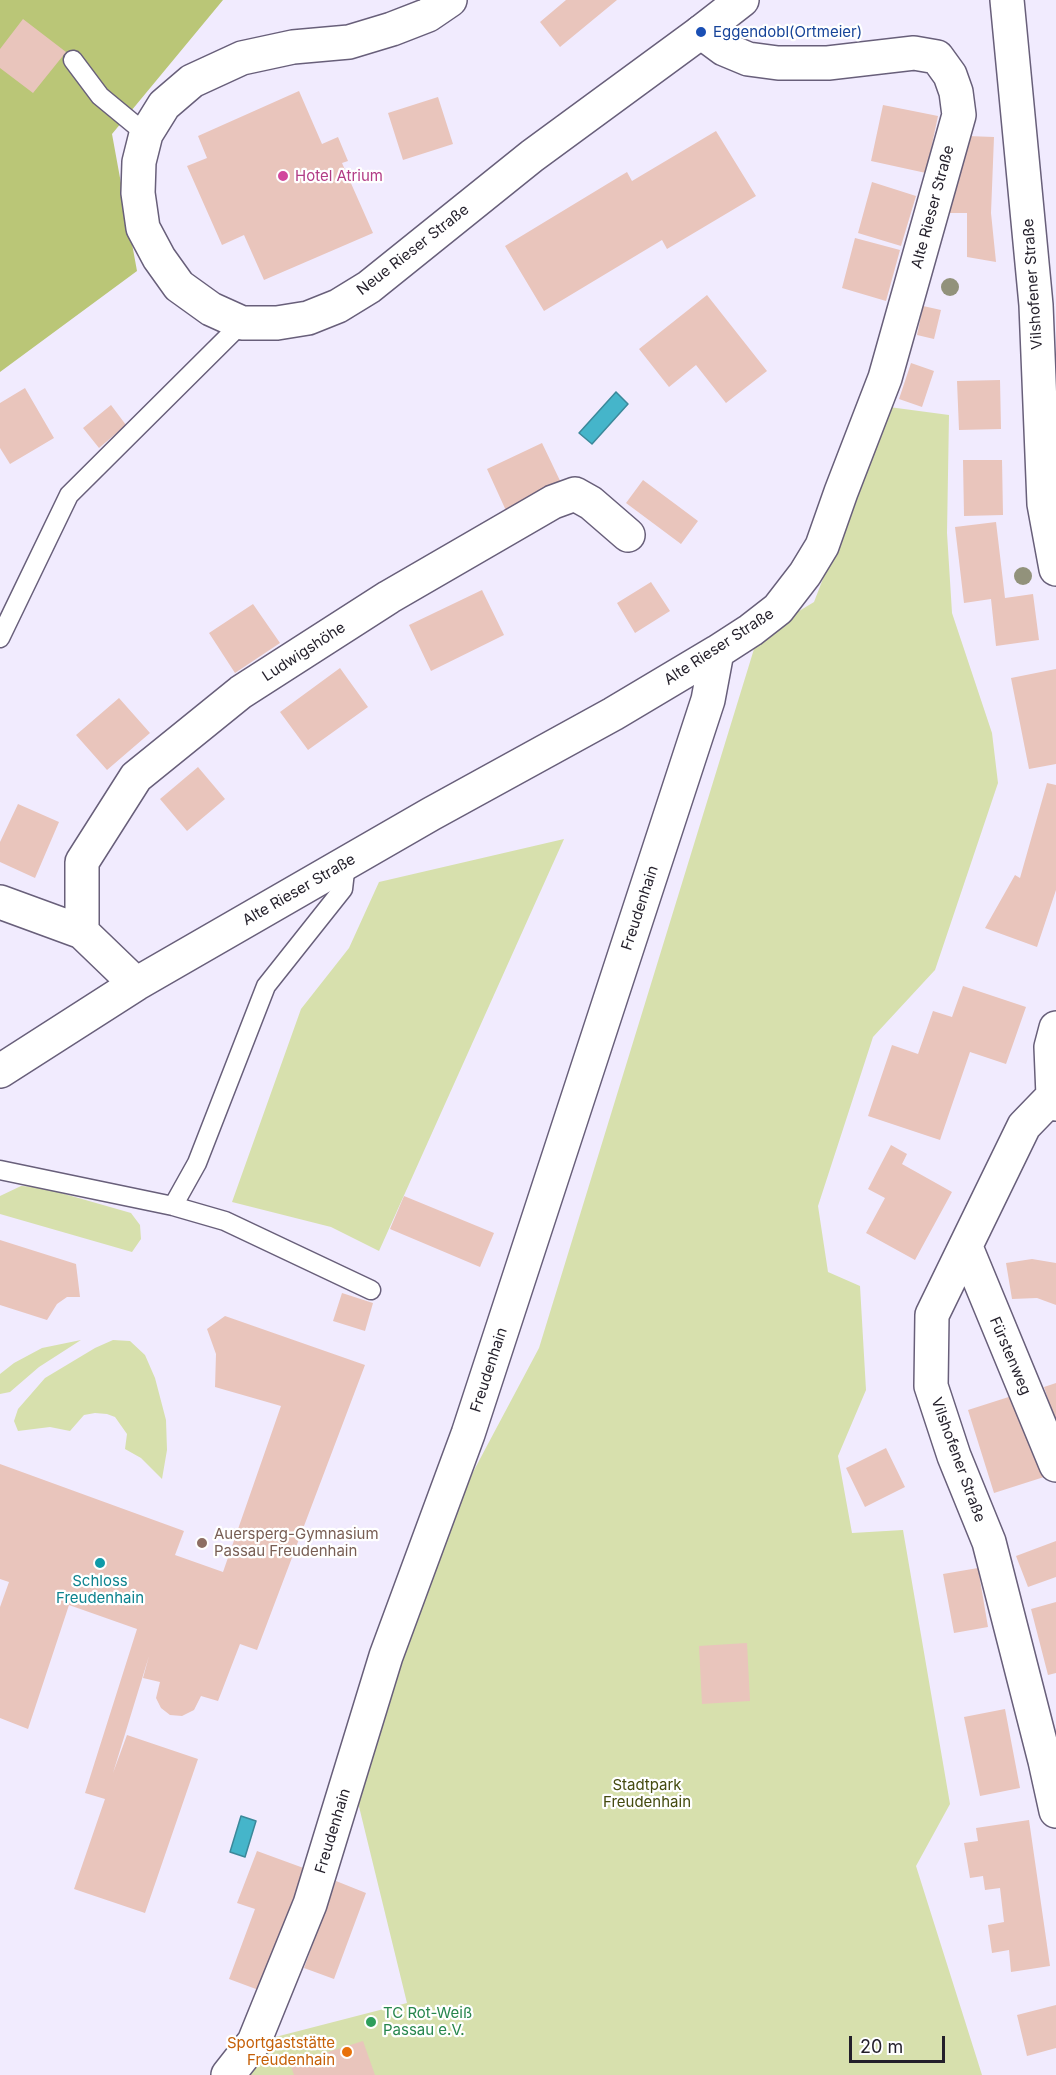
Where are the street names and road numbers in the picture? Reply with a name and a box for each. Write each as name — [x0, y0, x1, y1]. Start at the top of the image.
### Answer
street label: Alte Rieser Straße — [908, 143, 958, 271]
street label: Neue Rieser Straße — [353, 201, 473, 299]
street label: Vilshofener Straße — [1019, 218, 1047, 350]
street label: Alte Rieser Straße — [661, 605, 777, 689]
street label: Ludwigshöhe — [259, 619, 349, 685]
street label: Alte Rieser Straße — [239, 850, 359, 930]
street label: Freudenhain — [618, 863, 662, 953]
street label: Fürstenweg — [985, 1314, 1035, 1398]
street label: Freudenhain — [467, 1325, 511, 1415]
street label: Vilshofener Straße — [927, 1395, 989, 1525]
street label: Freudenhain — [312, 1786, 354, 1876]

